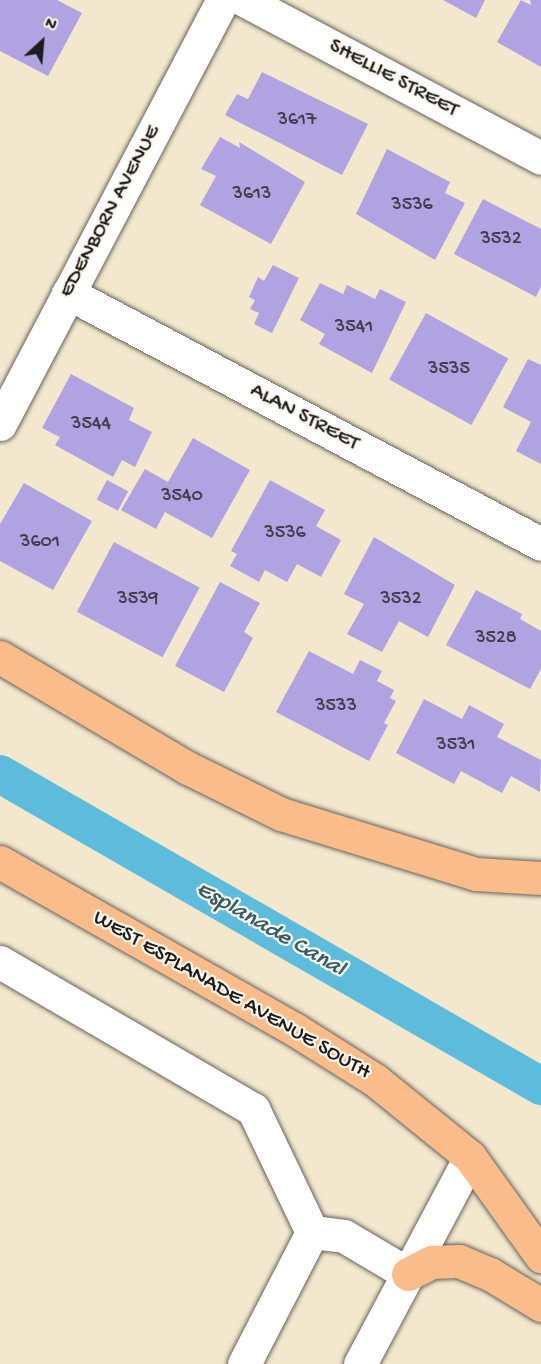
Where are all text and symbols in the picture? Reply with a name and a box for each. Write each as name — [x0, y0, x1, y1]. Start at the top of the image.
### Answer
north arrow — [12, 12, 72, 72]
text: N — [41, 15, 59, 36]
street label: SHELLIE STREET — [324, 34, 462, 124]
house number: 3617 — [278, 108, 316, 132]
street label: EDENBORN AVENUE — [54, 121, 168, 303]
house number: 3613 — [233, 182, 271, 206]
house number: 3536 — [391, 193, 433, 217]
house number: 3532 — [480, 227, 522, 251]
house number: 3541 — [335, 315, 373, 339]
house number: 3535 — [428, 357, 470, 381]
street label: ALAN STREET — [245, 378, 363, 458]
house number: 3544 — [71, 412, 111, 436]
house number: 3540 — [161, 484, 203, 508]
house number: 3536 — [264, 521, 306, 545]
house number: 3601 — [20, 530, 60, 554]
house number: 3539 — [117, 587, 159, 611]
house number: 3532 — [380, 587, 422, 611]
house number: 3528 — [475, 626, 517, 650]
house number: 3533 — [315, 694, 357, 718]
house number: 3531 — [436, 733, 476, 757]
water label: Esplanade Canal — [190, 876, 350, 984]
street label: WEST ESPLANADE AVENUE SOUTH — [88, 906, 374, 1086]

